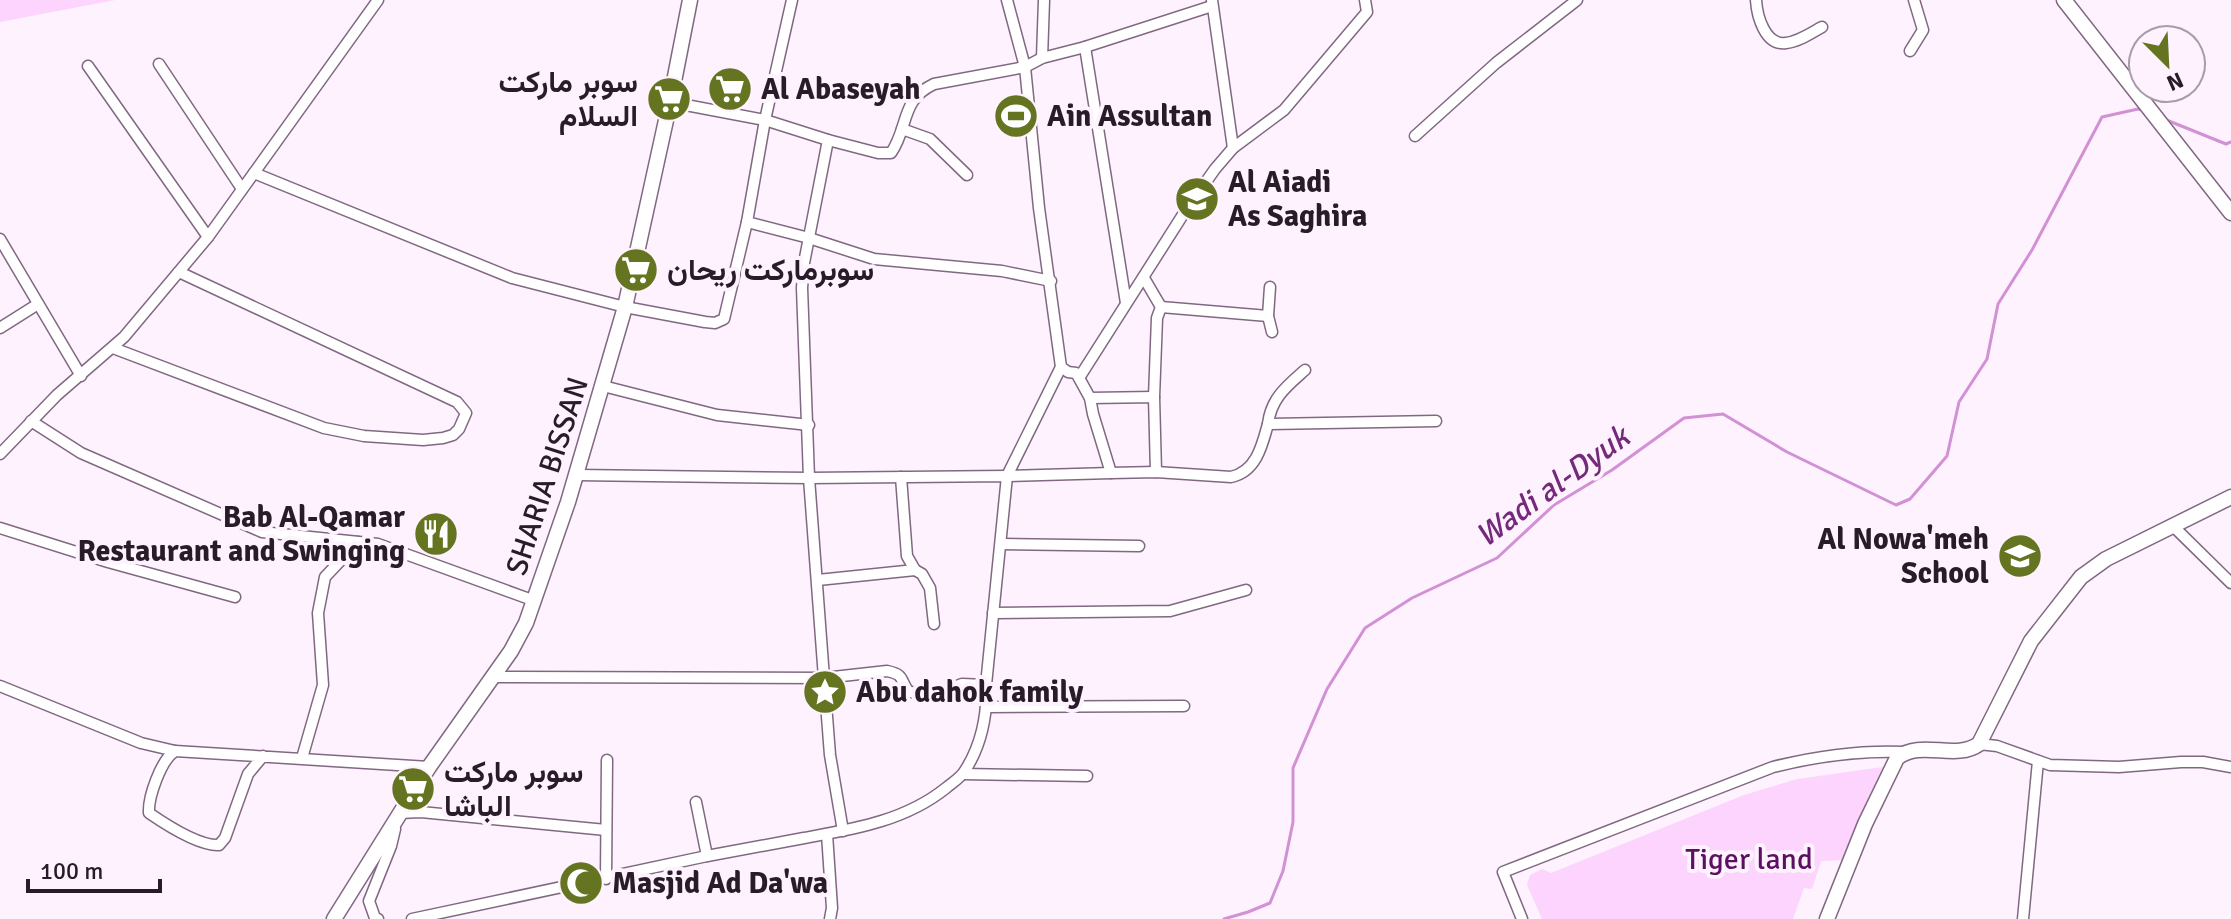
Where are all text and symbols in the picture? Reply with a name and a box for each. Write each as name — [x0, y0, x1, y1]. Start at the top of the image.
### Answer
north arrow — [2127, 24, 2207, 104]
place label: سوبر ماركت السلام — [498, 64, 638, 135]
supermarket icon: Al Abaseyah — [706, 65, 754, 113]
text: N — [2162, 66, 2187, 97]
place label: Al Abaseyah — [761, 71, 921, 108]
supermarket icon: سوبر ماركت السلام — [645, 75, 693, 123]
sports icon: Ain Assultan — [992, 92, 1040, 140]
place label: Ain Assultan — [1047, 98, 1212, 135]
place label: Al Aiadi As Saghira — [1228, 164, 1367, 235]
school or university icon: Al Aiadi As Saghira — [1173, 175, 1221, 223]
supermarket icon: سوبرماركت ريحان — [612, 246, 660, 294]
place label: سوبرماركت ريحان — [667, 252, 874, 289]
street label: SHARIA BISSAN — [498, 372, 597, 580]
water label: Wadi al-Dyuk — [1468, 416, 1639, 555]
place label: Bab Al-Qamar Restaurant and Swinging — [78, 499, 405, 570]
restaurant icon: Bab Al-Qamar Restaurant and Swinging — [412, 510, 460, 558]
place label: Al Nowa'meh School — [1817, 521, 1989, 592]
school or university icon: Al Nowa'meh School — [1996, 532, 2044, 580]
place icon: Abu dahok family — [801, 668, 849, 716]
place label: Abu dahok family — [856, 674, 1084, 711]
place label: سوبر ماركت الباشا — [444, 754, 584, 825]
supermarket icon: سوبر ماركت الباشا — [389, 765, 437, 813]
park label: Tiger land — [1685, 841, 1813, 878]
scale bar — [28, 843, 160, 893]
text: 100 m — [40, 856, 103, 886]
mosque icon: Masjid Ad Da'wa — [557, 859, 605, 907]
place label: Masjid Ad Da'wa — [612, 865, 828, 902]

